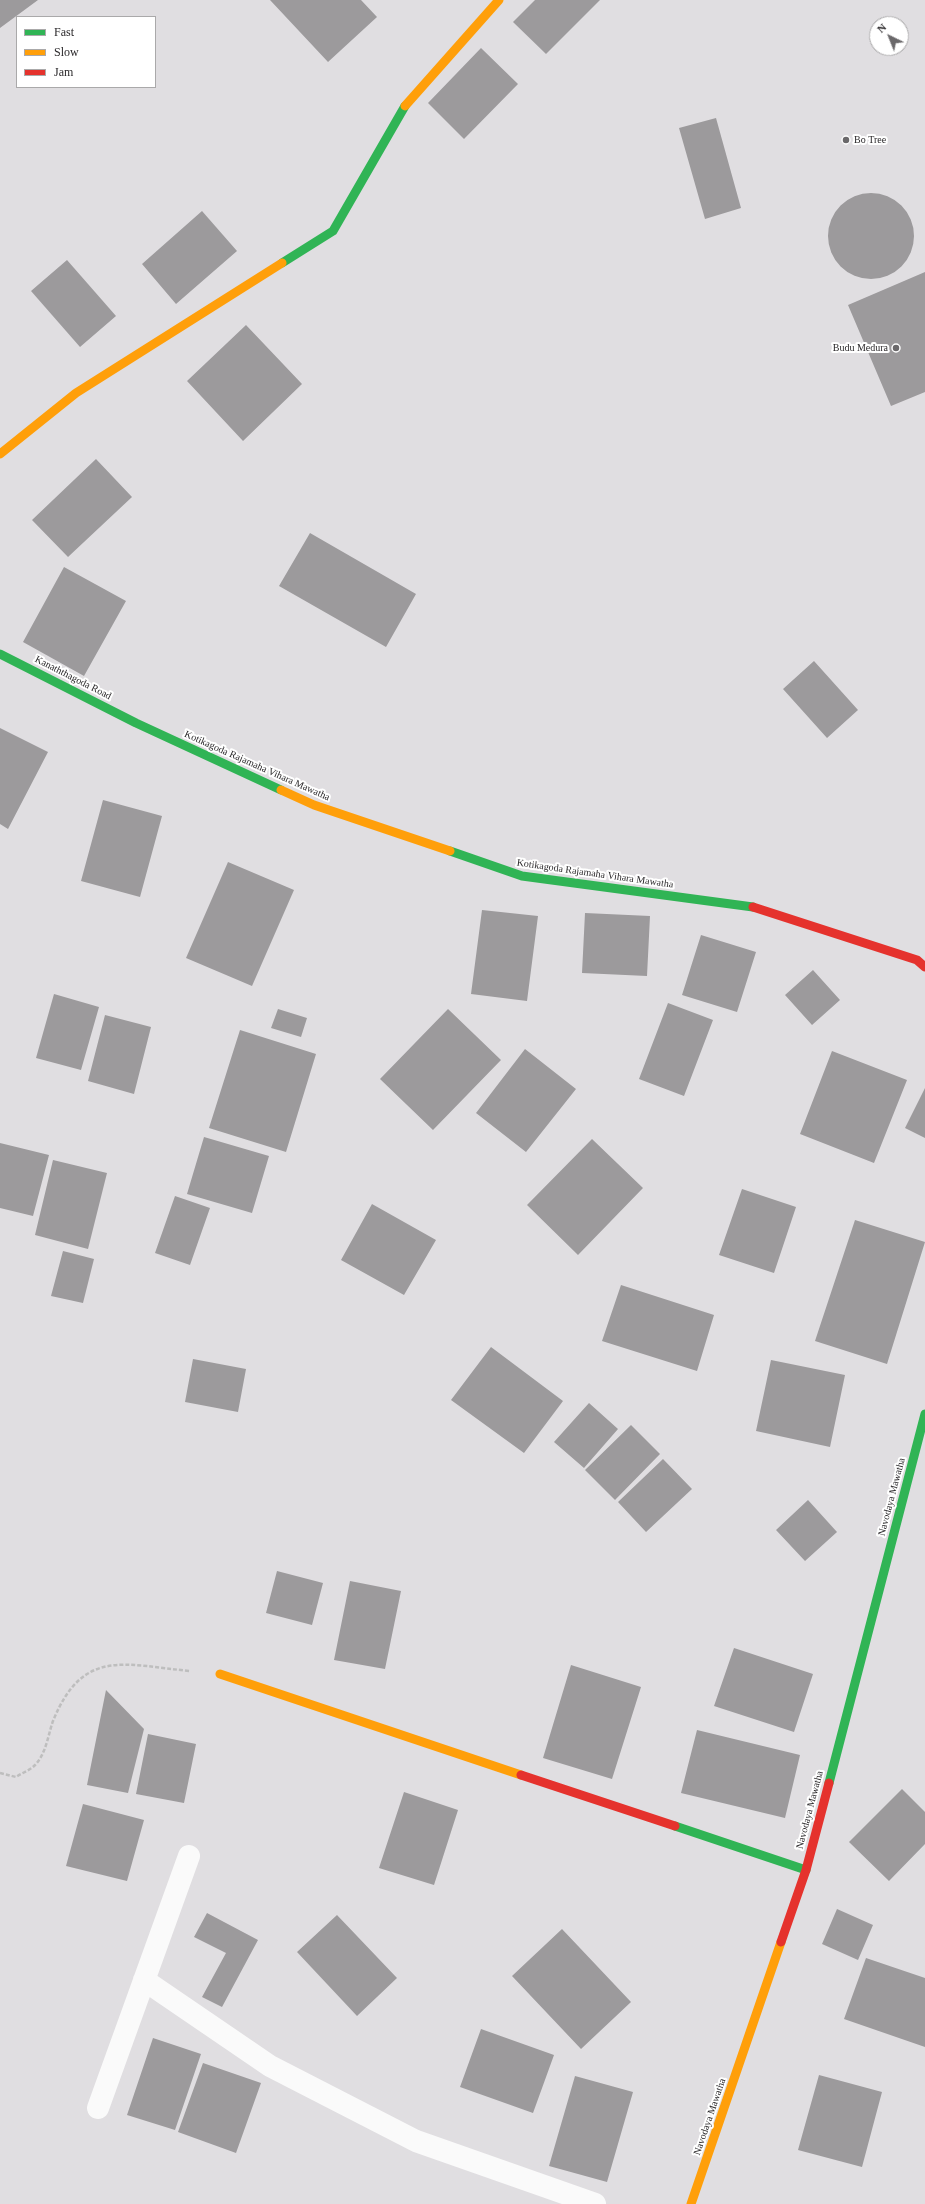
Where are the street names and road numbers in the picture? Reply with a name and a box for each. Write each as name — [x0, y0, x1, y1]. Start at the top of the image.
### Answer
street label: Kanaththagoda Road — [33, 654, 113, 702]
street label: Kotikagoda Rajamaha Vihara Mawatha — [182, 728, 332, 804]
street label: Kotikagoda Rajamaha Vihara Mawatha — [516, 857, 674, 891]
street label: Navodaya Mawatha — [876, 1457, 908, 1537]
street label: Navodaya Mawatha — [794, 1770, 826, 1850]
street label: Navodaya Mawatha — [691, 2077, 729, 2157]

